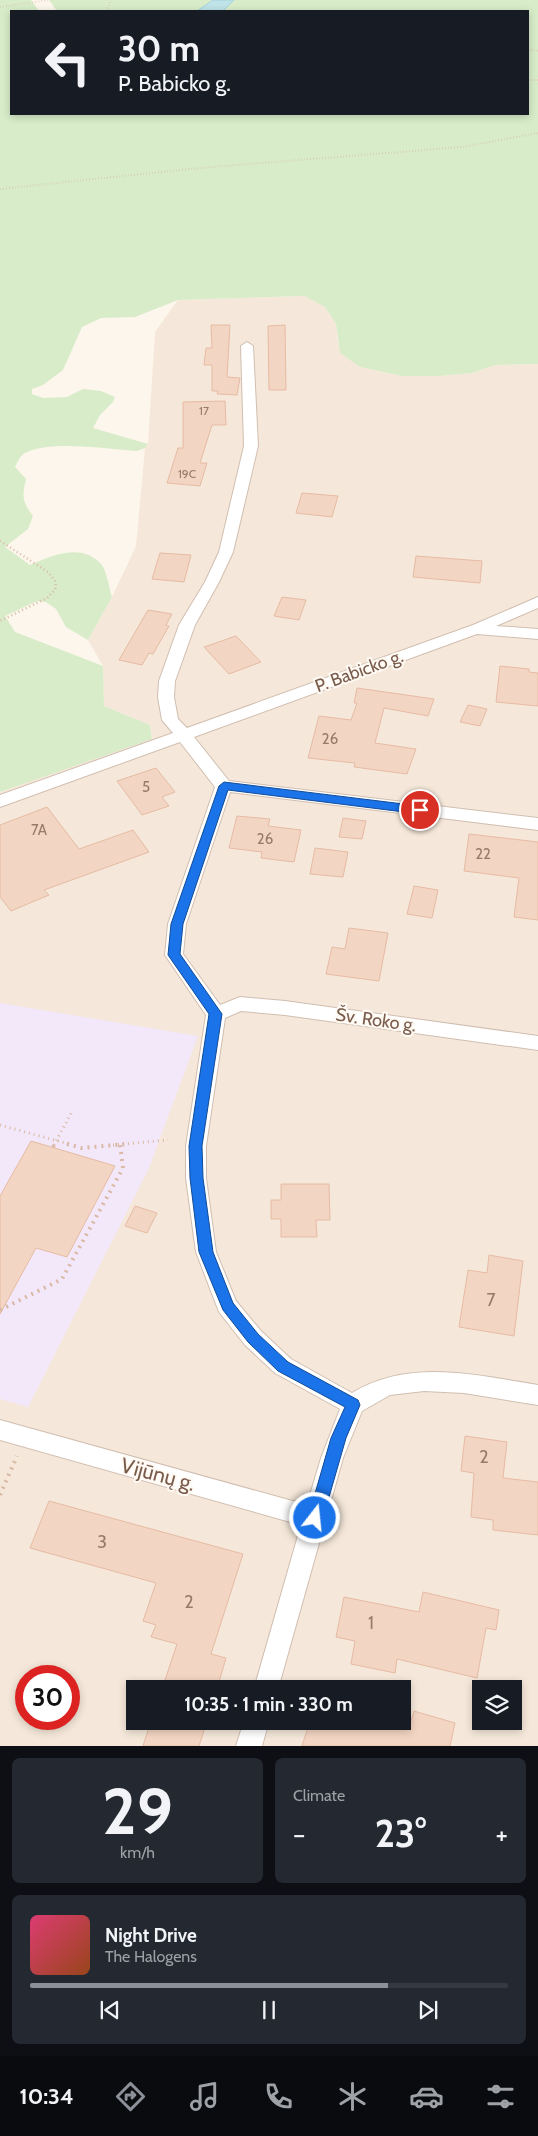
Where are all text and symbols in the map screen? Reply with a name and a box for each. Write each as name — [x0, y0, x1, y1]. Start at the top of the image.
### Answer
text: 30 m — [118, 27, 200, 70]
icon: left — [35, 30, 100, 95]
text: P. Babicko g. — [118, 70, 231, 97]
house number: 17 — [199, 403, 209, 418]
house number: 19C — [178, 466, 196, 481]
street label: P. Babicko g. — [312, 645, 406, 697]
house number: 26 — [322, 730, 338, 748]
house number: 5 — [142, 778, 150, 796]
pin — [399, 789, 441, 831]
icon: arrive — [406, 796, 434, 824]
house number: 7A — [31, 821, 48, 839]
house number: 26 — [257, 830, 273, 848]
house number: 22 — [475, 845, 491, 863]
street label: Šv. Roko g. — [334, 1003, 418, 1037]
house number: 7 — [486, 1289, 496, 1311]
house number: 2 — [479, 1446, 489, 1468]
street label: Vijūnų g. — [118, 1452, 198, 1497]
position arrow — [288, 1491, 340, 1543]
house number: 3 — [97, 1531, 107, 1553]
house number: 2 — [184, 1591, 194, 1613]
house number: 1 — [368, 1612, 374, 1634]
speed limit sign: 30 — [15, 1665, 80, 1730]
map controls — [472, 1680, 522, 1730]
button: layers — [472, 1680, 522, 1730]
text: 10:35 · 1 min · 330 m — [184, 1693, 353, 1716]
text: 29 — [102, 1771, 173, 1850]
text: Climate — [293, 1786, 345, 1805]
text: 23° — [375, 1810, 426, 1857]
text: − — [293, 1817, 305, 1851]
text: + — [496, 1817, 508, 1851]
text: km/h — [120, 1843, 155, 1862]
text: Night Drive — [105, 1924, 197, 1947]
text: The Halogens — [105, 1947, 197, 1966]
icon: previous — [96, 1996, 124, 2024]
icon: pause — [255, 1996, 283, 2024]
icon: next — [414, 1996, 442, 2024]
icon: directions — [113, 2079, 148, 2114]
icon: music — [187, 2079, 222, 2114]
icon: phone — [261, 2079, 296, 2114]
icon: climate — [335, 2079, 370, 2114]
icon: car — [409, 2079, 444, 2114]
icon: filters — [483, 2079, 518, 2114]
text: 10:34 — [20, 2083, 74, 2110]

